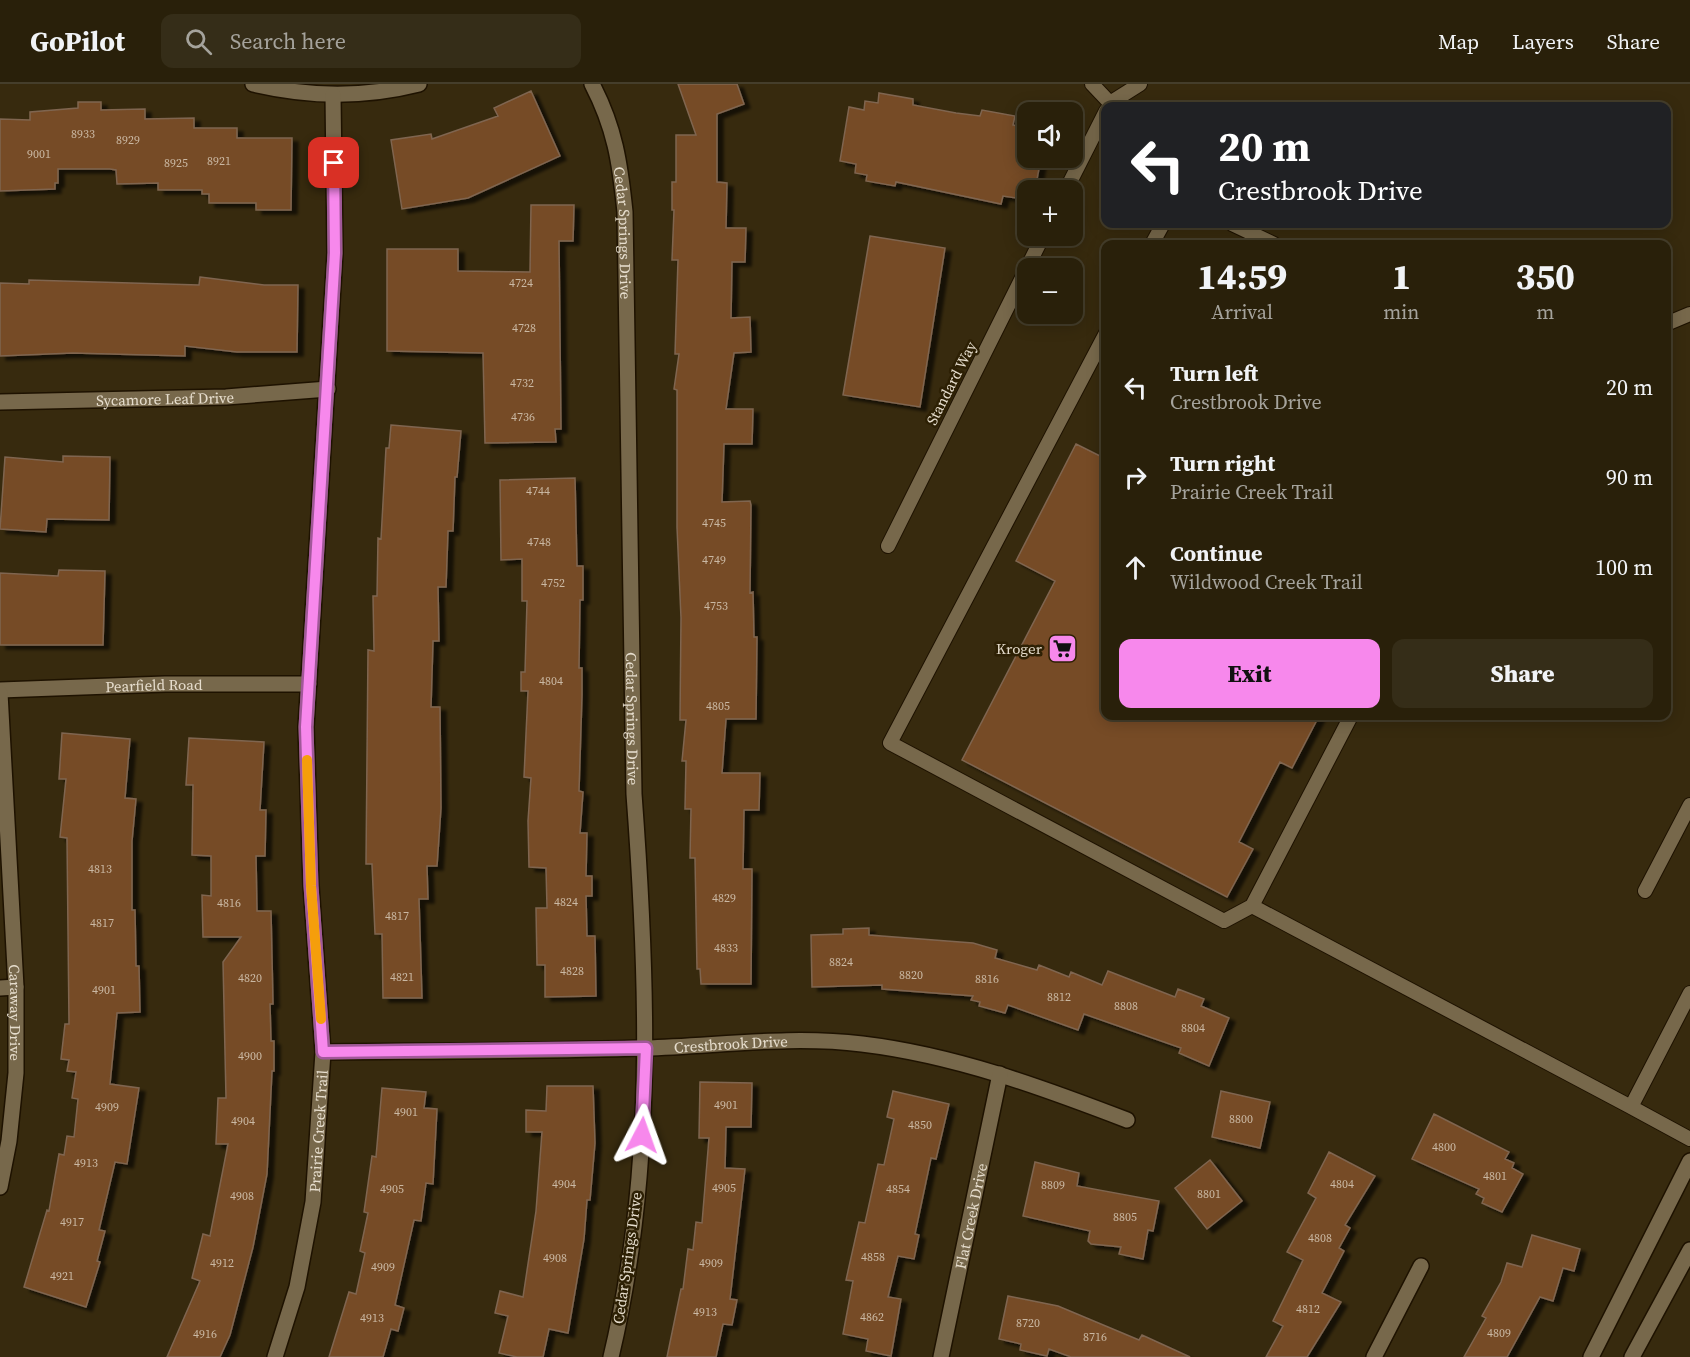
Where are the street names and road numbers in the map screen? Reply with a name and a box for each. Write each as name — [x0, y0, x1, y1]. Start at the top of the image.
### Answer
street label: Cedar Springs Drive — [609, 165, 637, 300]
street label: Standard Way — [921, 337, 981, 428]
street label: Sycamore Leaf Drive — [96, 386, 235, 410]
street label: Cedar Springs Drive — [621, 652, 644, 786]
street label: Pearfield Road — [105, 673, 203, 697]
street label: Caraway Drive — [4, 964, 27, 1061]
street label: Crestbrook Drive — [673, 1030, 788, 1057]
street label: Prairie Creek Trail — [303, 1069, 332, 1193]
street label: Flat Creek Drive — [949, 1161, 992, 1271]
street label: Cedar Springs Drive — [607, 1190, 647, 1325]

